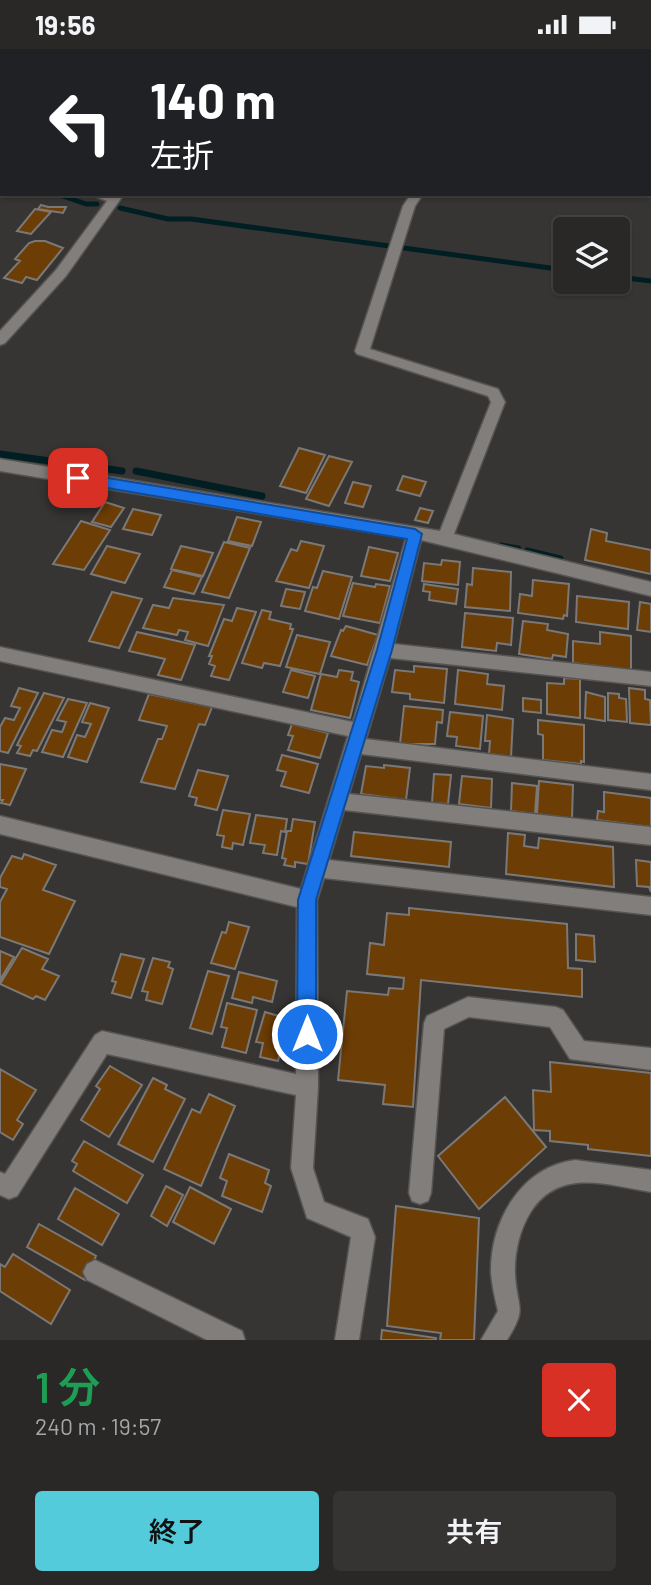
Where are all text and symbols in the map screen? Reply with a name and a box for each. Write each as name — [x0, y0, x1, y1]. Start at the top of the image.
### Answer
text: 19:56 — [35, 9, 95, 40]
text: 140 m — [150, 70, 276, 129]
icon: left — [35, 77, 126, 168]
text: 左折 — [150, 135, 214, 173]
map controls — [553, 217, 630, 294]
button: layers — [553, 217, 630, 294]
pin — [48, 448, 108, 508]
icon: arrive — [59, 459, 97, 497]
position arrow — [270, 997, 344, 1071]
text: 1 分 — [35, 1361, 100, 1411]
button: close — [542, 1363, 616, 1437]
text: 240 m · 19:57 — [35, 1412, 161, 1440]
button: 終了 — [35, 1491, 319, 1571]
button: 共有 — [333, 1491, 616, 1571]

